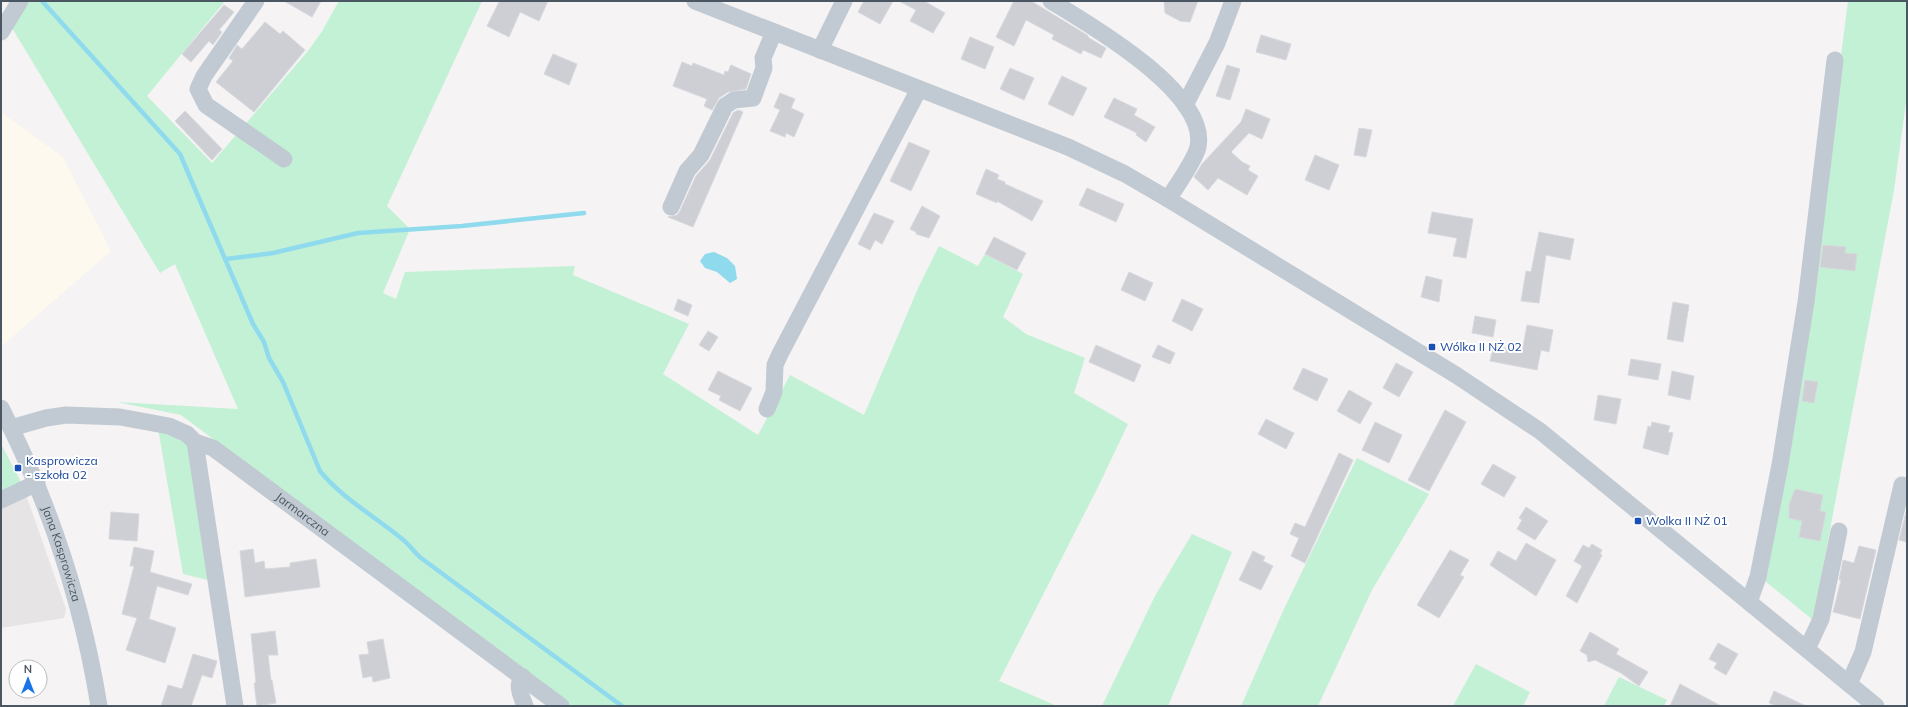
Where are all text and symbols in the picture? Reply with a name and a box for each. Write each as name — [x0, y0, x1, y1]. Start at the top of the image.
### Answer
place label: Wólka II NŻ 02 — [1440, 339, 1522, 354]
marker: Wólka II NŻ 02 — [1427, 342, 1437, 352]
place label: Kasprowicza - szkoła 02 — [26, 453, 98, 482]
marker: Kasprowicza - szkoła 02 — [13, 463, 23, 473]
street label: Jarmarczna — [273, 489, 333, 539]
street label: Jana Kasprowicza — [39, 504, 84, 603]
place label: Wolka II NŻ 01 — [1646, 513, 1728, 528]
marker: Wolka II NŻ 01 — [1633, 516, 1643, 526]
north arrow — [8, 659, 48, 699]
text: N — [24, 662, 32, 676]

